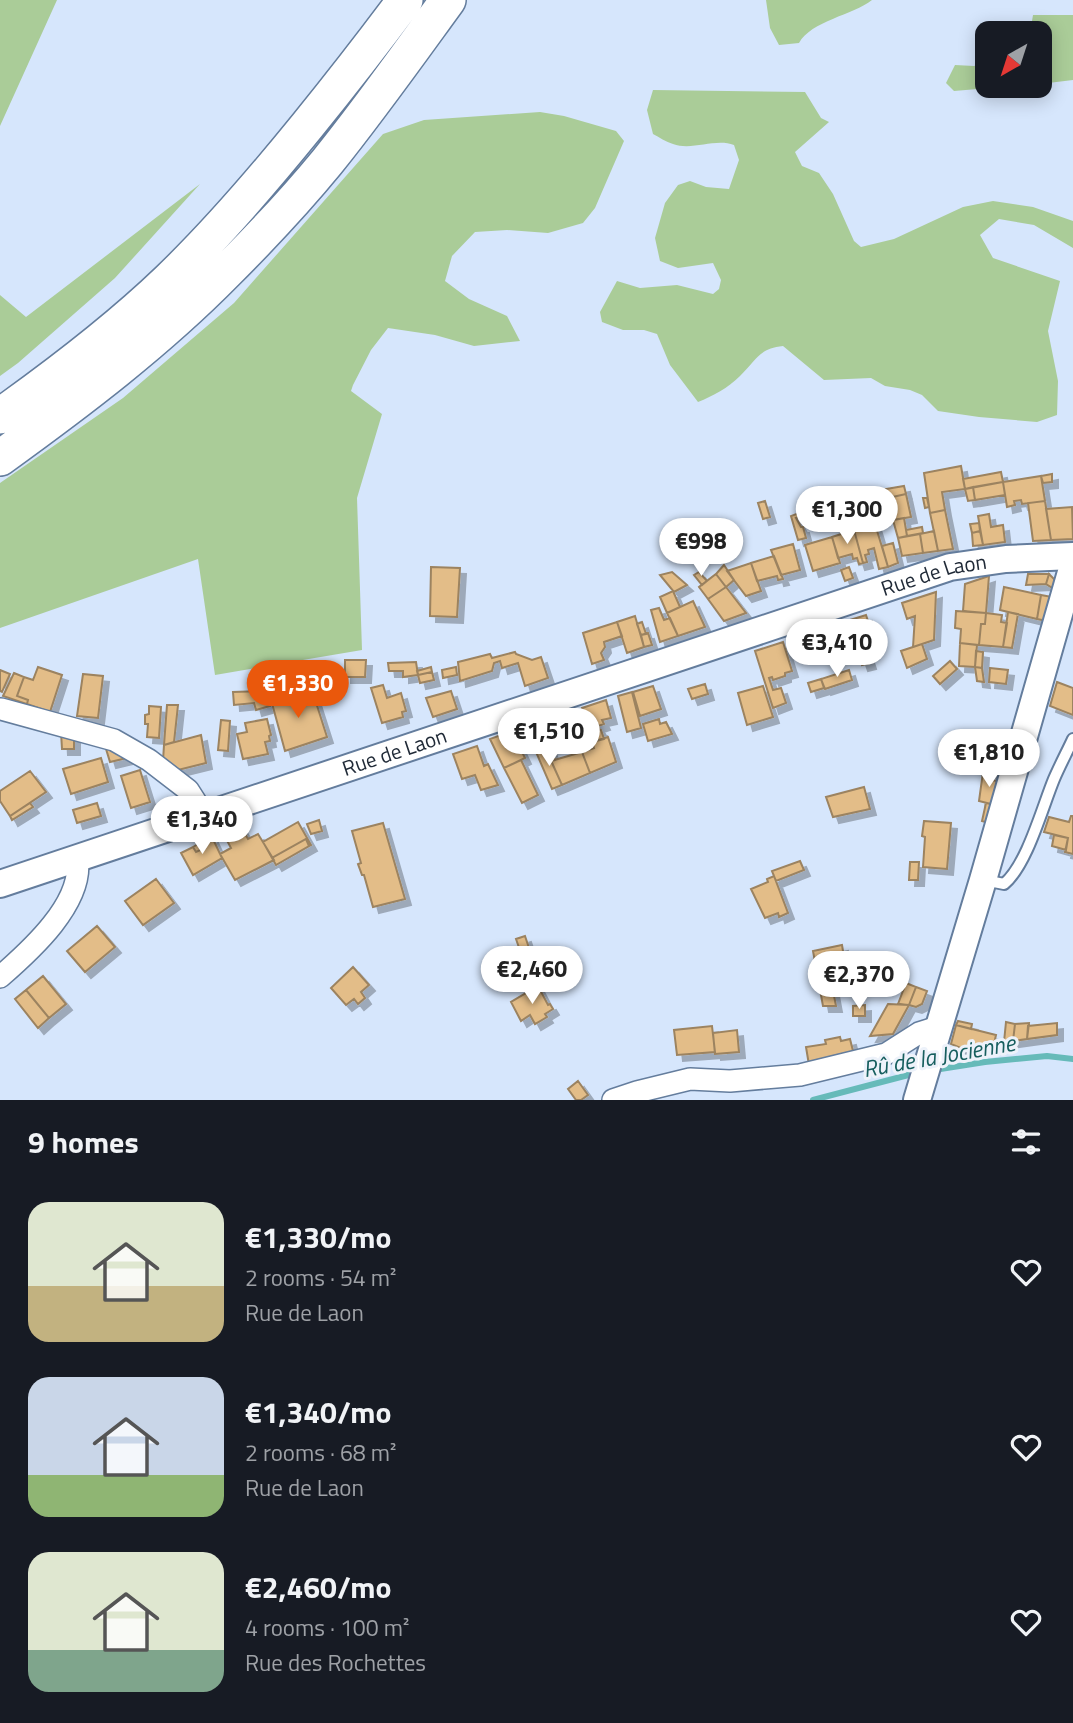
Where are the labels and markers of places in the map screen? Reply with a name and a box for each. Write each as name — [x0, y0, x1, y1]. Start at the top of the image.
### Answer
pin: €1,300 — [790, 486, 904, 546]
pin: €998 — [660, 518, 742, 578]
pin: €3,410 — [780, 620, 894, 679]
pin: €1,330 — [241, 660, 355, 720]
pin: €1,510 — [492, 708, 606, 768]
pin: €1,810 — [932, 730, 1046, 789]
pin: €1,340 — [145, 796, 259, 856]
pin: €2,460 — [475, 946, 589, 1006]
pin: €2,370 — [802, 951, 916, 1011]

